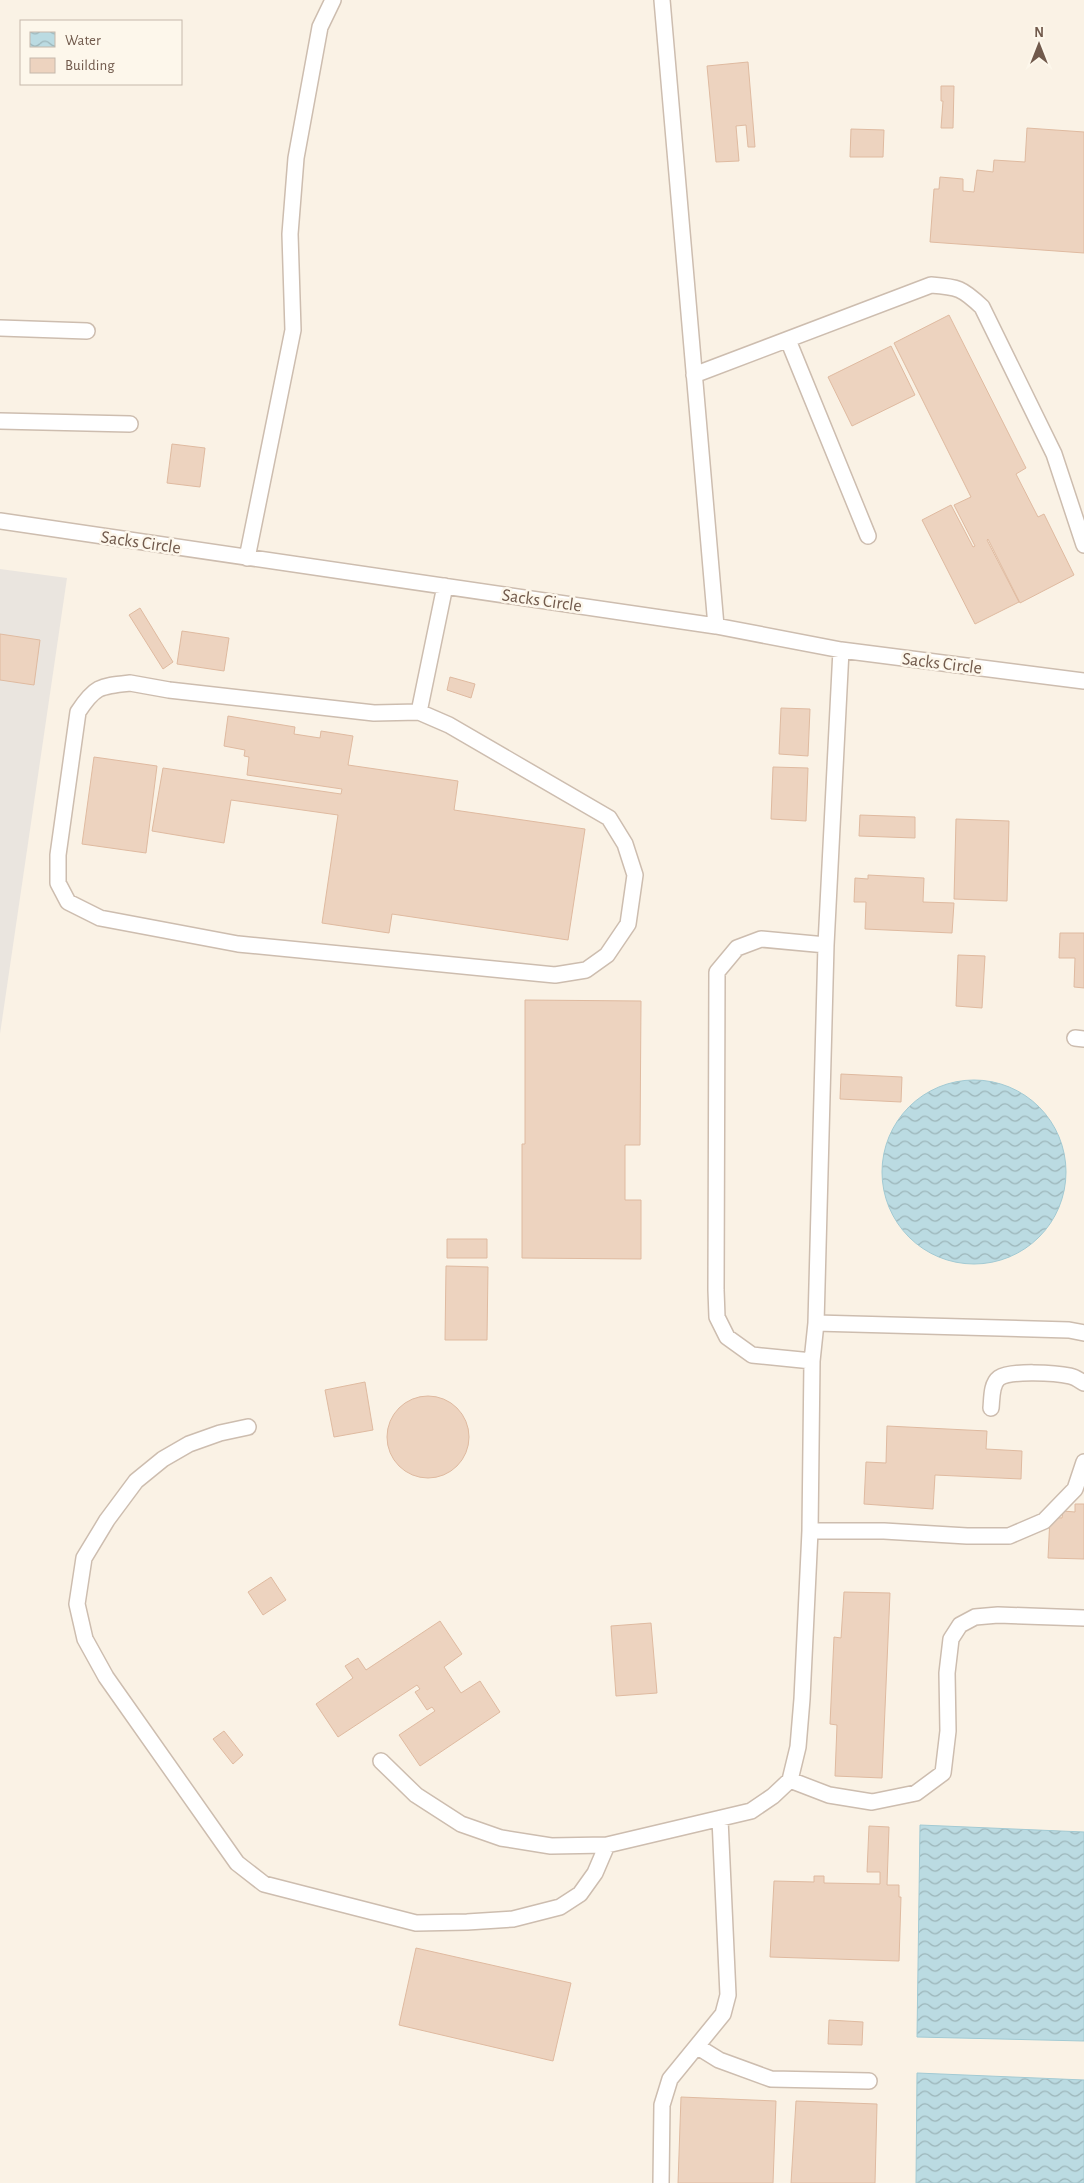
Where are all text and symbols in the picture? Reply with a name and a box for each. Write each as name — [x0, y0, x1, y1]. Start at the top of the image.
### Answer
legend — [20, 20, 182, 85]
north arrow — [1014, 20, 1064, 70]
text: N — [1034, 26, 1044, 40]
text: Water — [65, 33, 101, 48]
text: Building — [65, 58, 115, 73]
street label: Sacks Circle — [100, 528, 182, 557]
street label: Sacks Circle — [501, 586, 583, 615]
street label: Sacks Circle — [901, 650, 983, 678]

